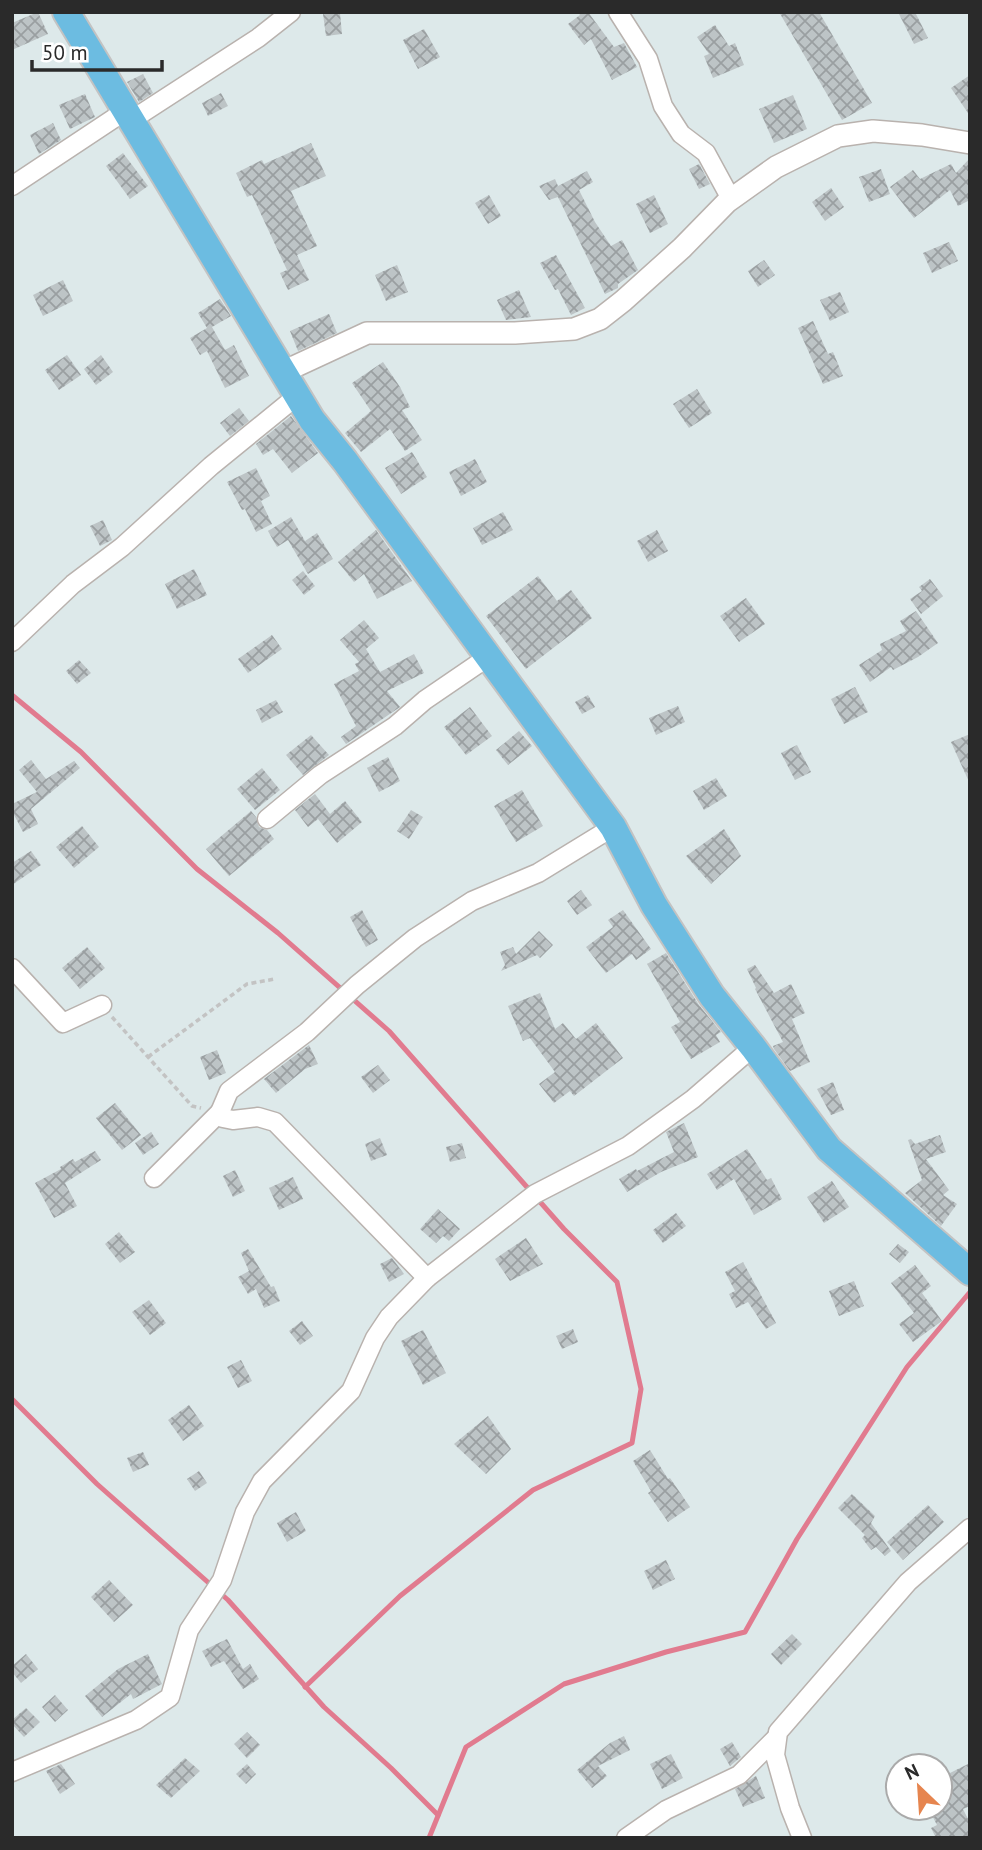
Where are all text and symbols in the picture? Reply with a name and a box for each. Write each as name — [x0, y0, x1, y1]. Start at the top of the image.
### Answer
scale bar — [32, 28, 161, 72]
text: 50 m — [42, 39, 88, 66]
north arrow — [884, 1752, 954, 1822]
text: N — [901, 1758, 923, 1785]

